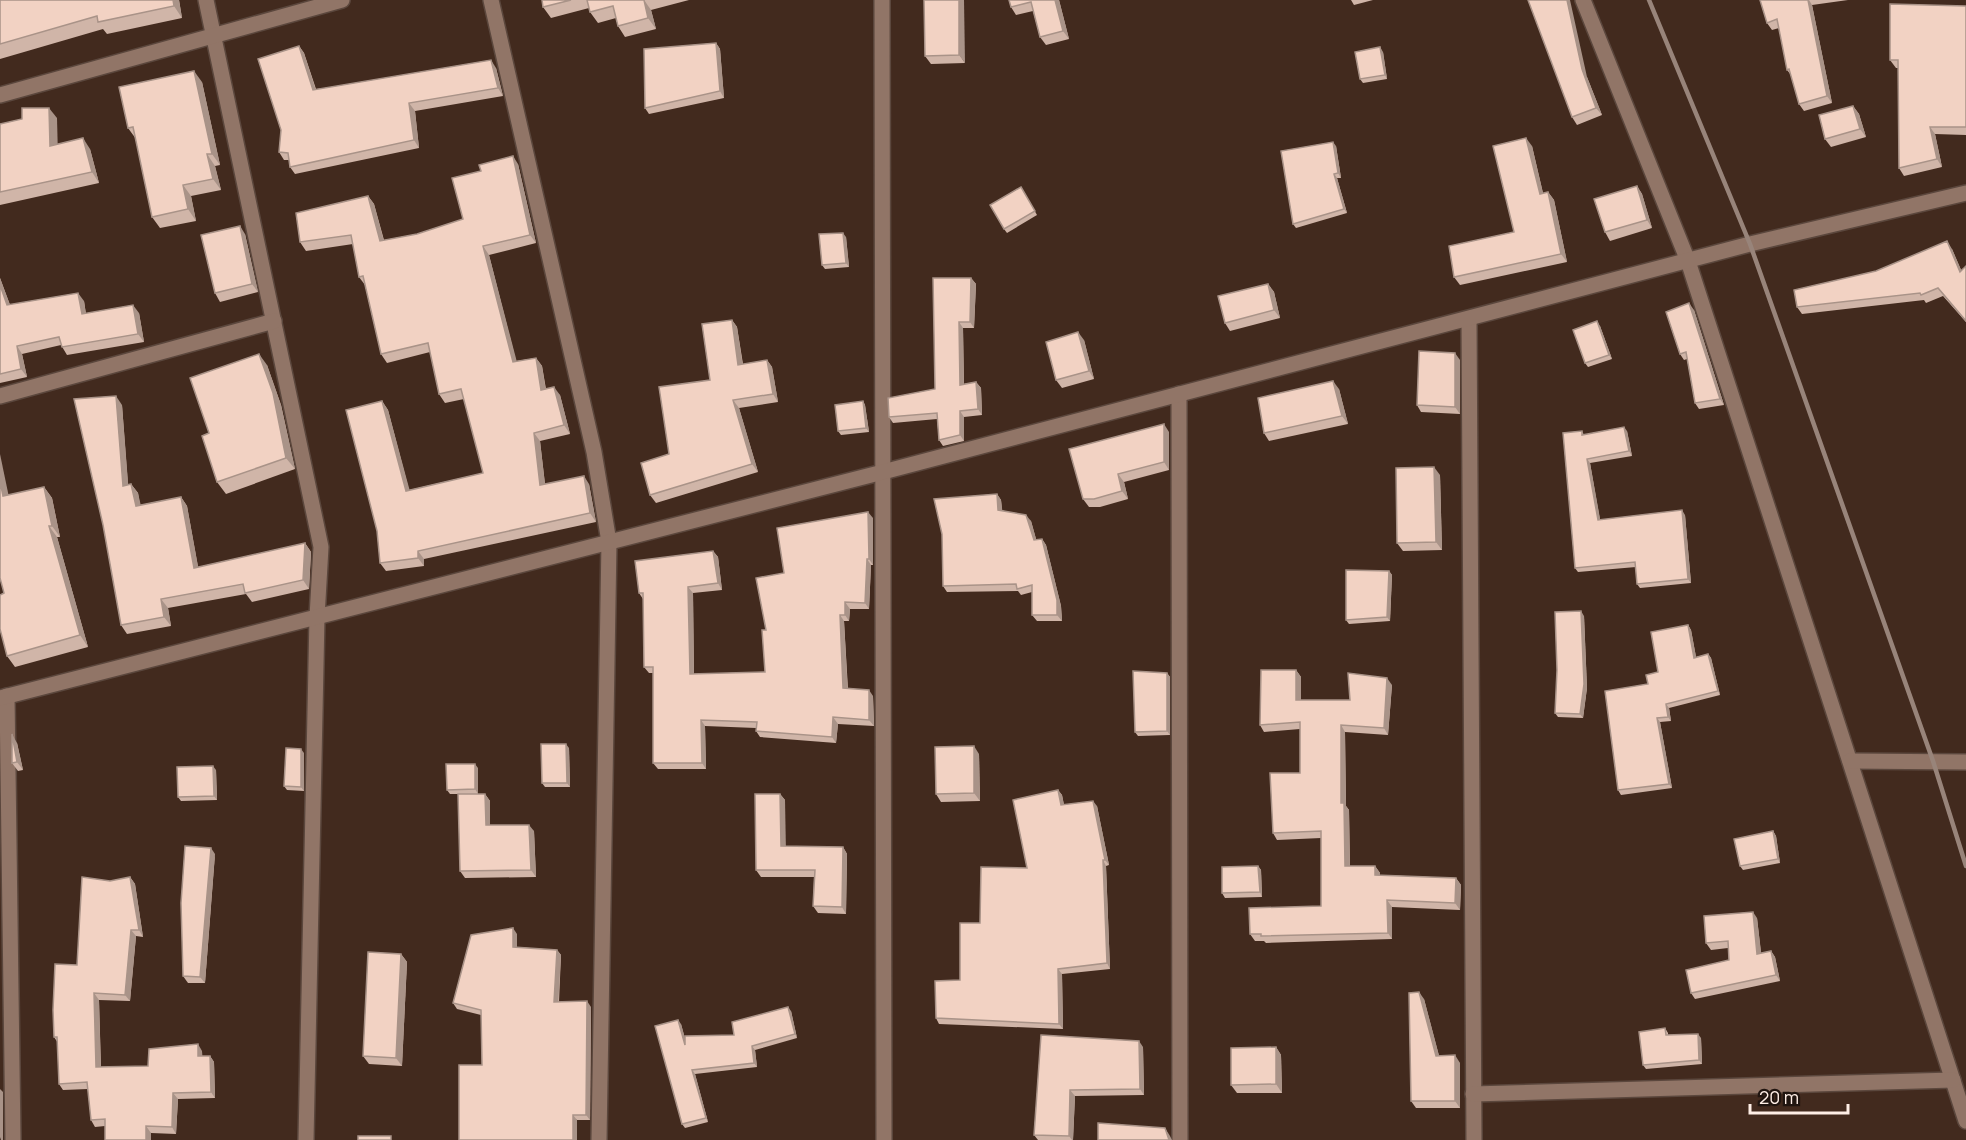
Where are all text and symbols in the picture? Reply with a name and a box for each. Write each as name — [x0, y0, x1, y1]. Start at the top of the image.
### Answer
scale bar — [1750, 1077, 1848, 1115]
text: 20 m — [1759, 1085, 1799, 1109]

